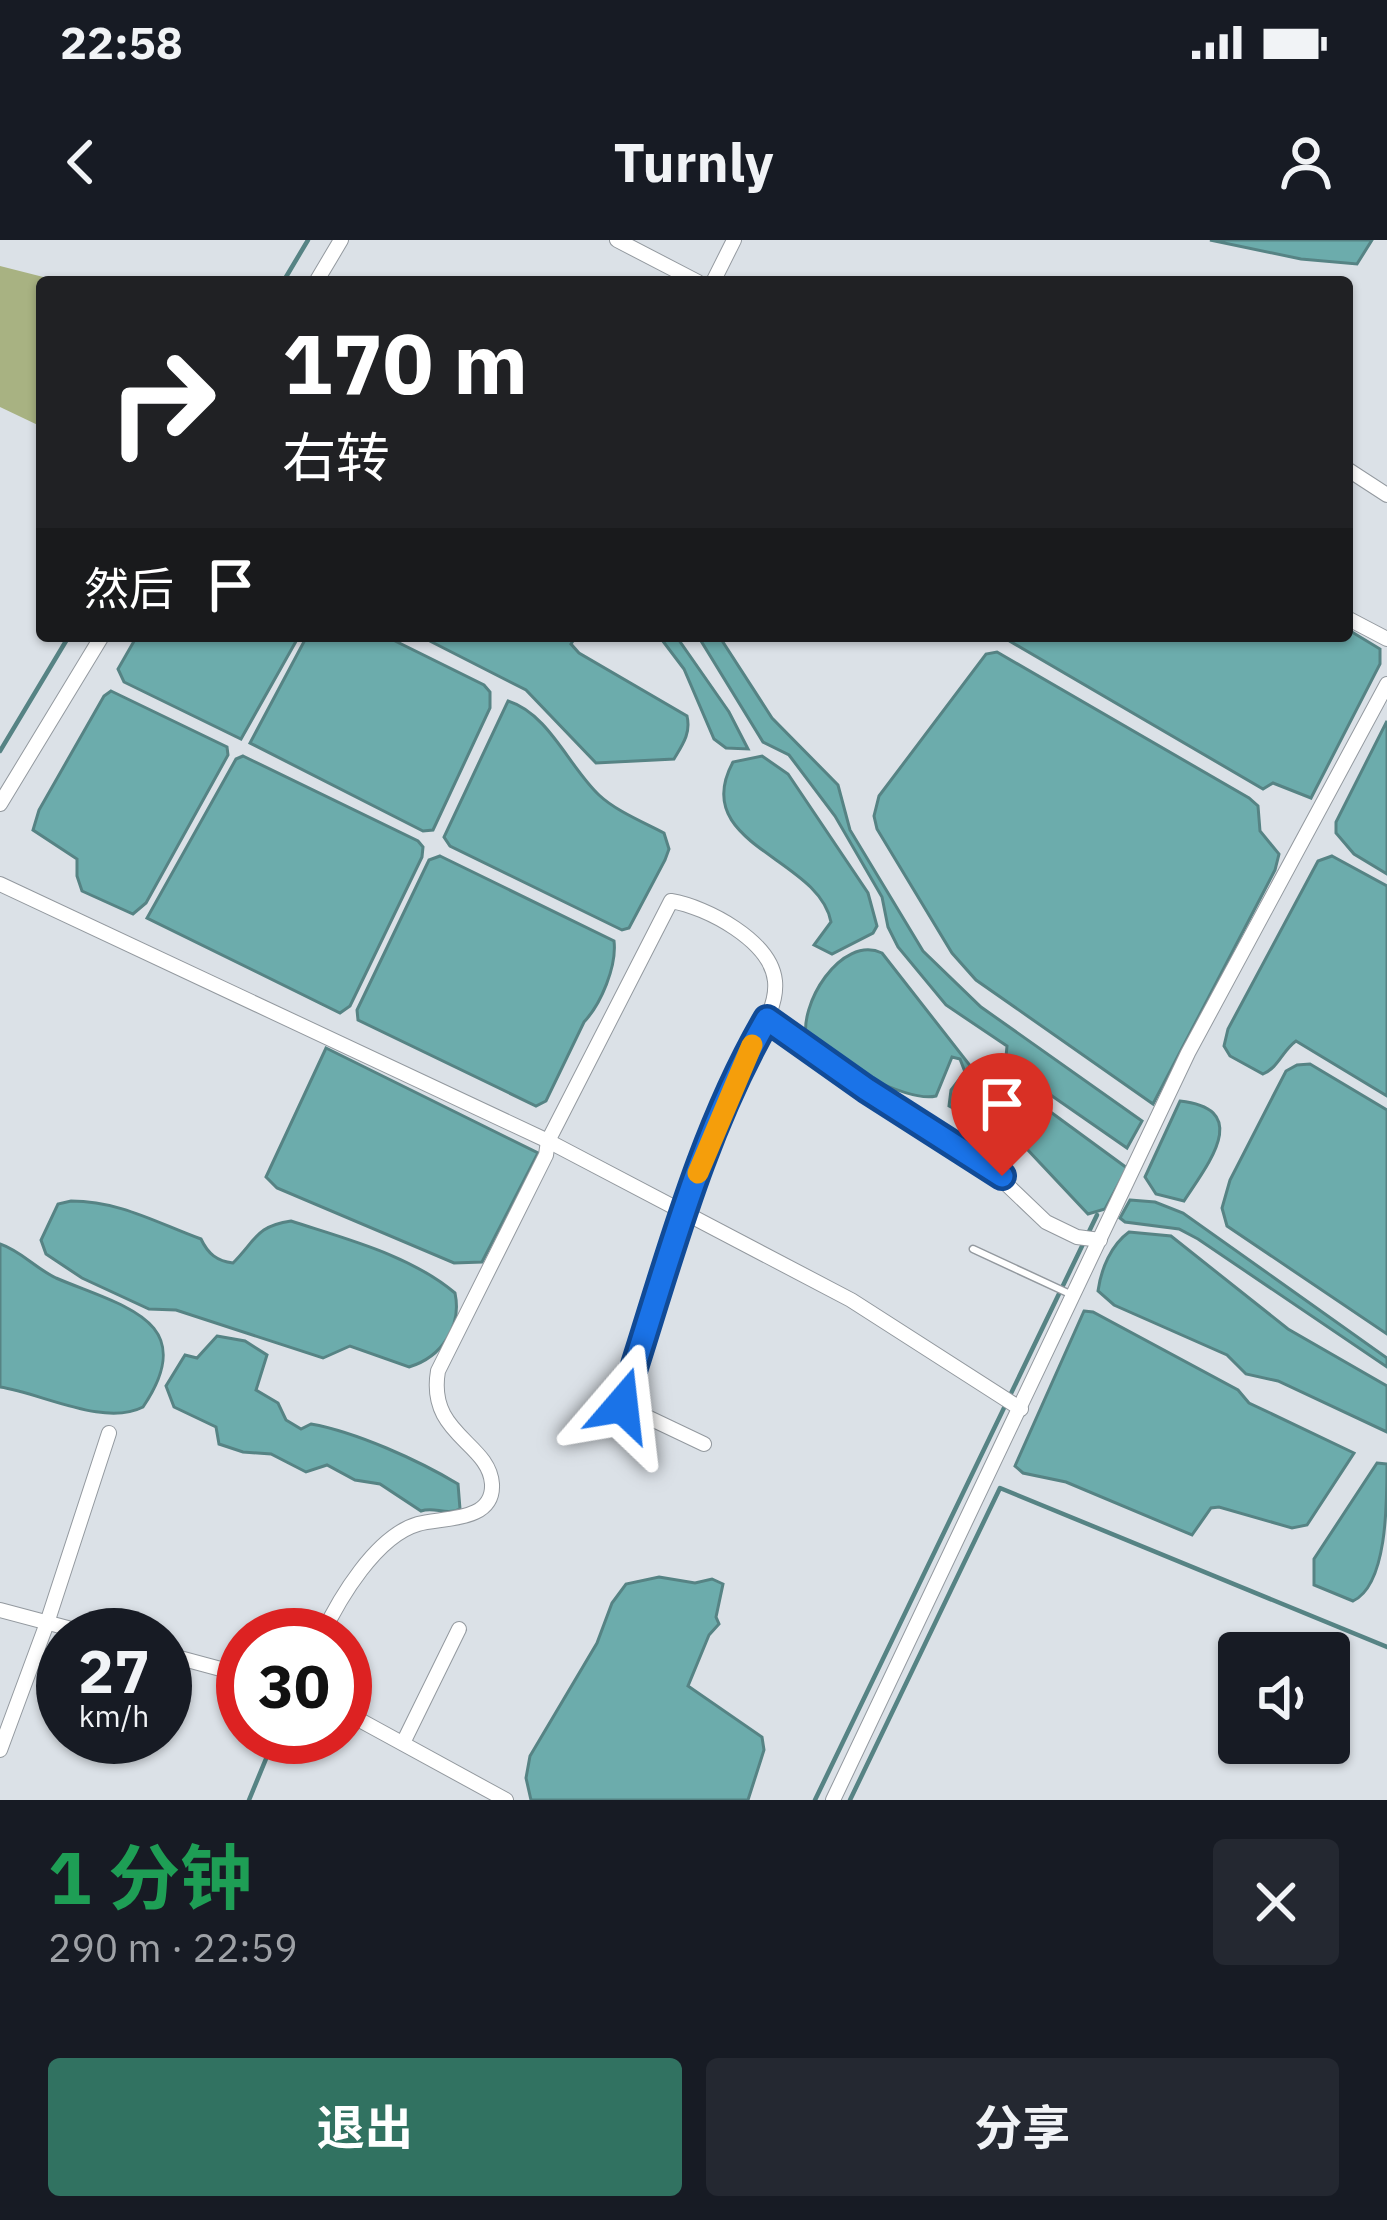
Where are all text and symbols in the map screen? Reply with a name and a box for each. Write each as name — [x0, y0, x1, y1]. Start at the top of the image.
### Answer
text: 22:58 — [60, 13, 183, 71]
text: Turnly — [613, 127, 774, 197]
icon: back — [48, 129, 114, 195]
icon: person — [1273, 129, 1339, 195]
text: 170 m — [282, 308, 528, 417]
icon: right — [84, 324, 240, 480]
text: 右转 — [282, 422, 390, 492]
icon: arrive — [198, 552, 264, 618]
text: 然后 — [84, 559, 174, 617]
pin — [951, 1053, 1053, 1176]
icon: arrive — [969, 1071, 1035, 1137]
position arrow — [559, 1342, 685, 1468]
speed limit sign: 30 — [216, 1608, 372, 1764]
text: 27 — [78, 1631, 150, 1710]
map controls — [1218, 1632, 1350, 1764]
button: sound — [1218, 1632, 1350, 1764]
text: km/h — [79, 1696, 149, 1735]
text: 1 分钟 — [48, 1830, 252, 1924]
button: close — [1213, 1839, 1339, 1965]
text: 290 m · 22:59 — [48, 1922, 298, 1973]
button: 退出 — [48, 2058, 682, 2196]
button: 分享 — [706, 2058, 1339, 2196]

